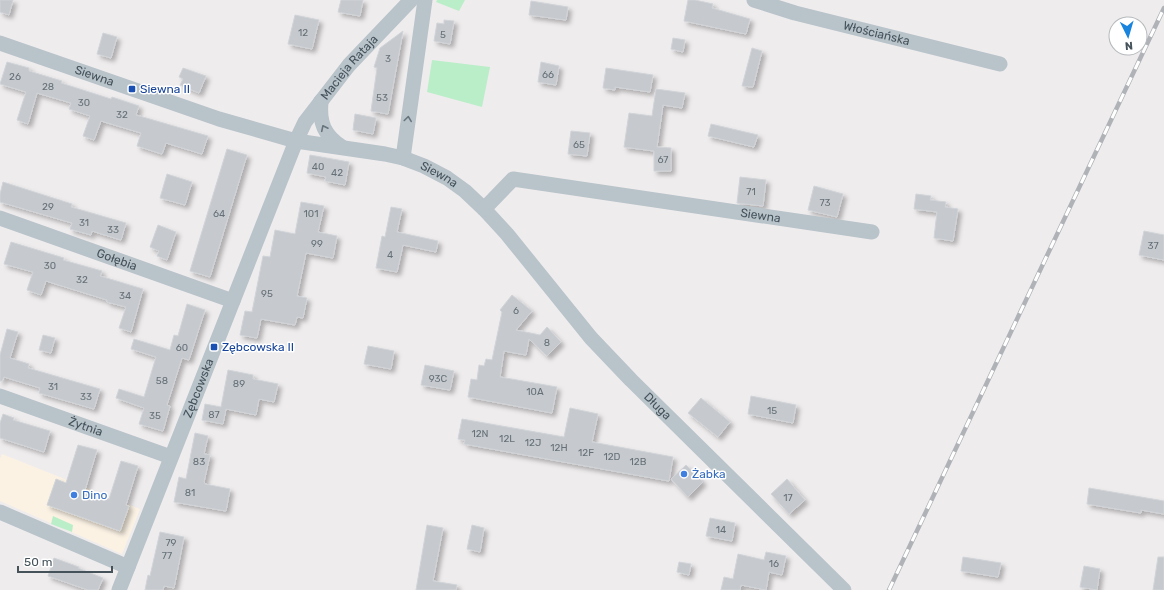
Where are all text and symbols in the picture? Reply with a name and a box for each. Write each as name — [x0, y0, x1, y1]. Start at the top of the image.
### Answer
north arrow — [1108, 16, 1148, 56]
street label: Włościańska — [842, 18, 911, 48]
house number: 12 — [298, 27, 308, 39]
house number: 5 — [440, 29, 446, 41]
street label: Macieja Rataja — [318, 32, 381, 103]
text: N — [1124, 39, 1133, 52]
house number: 3 — [385, 53, 391, 65]
street label: Siewna — [73, 63, 116, 89]
house number: 66 — [542, 69, 554, 81]
house number: 26 — [9, 71, 21, 83]
house number: 28 — [42, 81, 54, 93]
place label: Siewna II — [140, 82, 190, 96]
marker: Siewna II — [127, 84, 137, 94]
house number: 53 — [376, 92, 388, 104]
house number: 30 — [78, 97, 90, 109]
house number: 32 — [116, 109, 128, 121]
one-way arrow — [403, 116, 412, 122]
one-way arrow — [321, 124, 329, 132]
house number: 65 — [573, 139, 585, 151]
house number: 67 — [658, 154, 668, 166]
street label: Siewna — [418, 158, 460, 190]
house number: 40 — [312, 161, 324, 173]
house number: 42 — [331, 167, 343, 179]
house number: 71 — [746, 186, 756, 198]
house number: 73 — [819, 197, 831, 209]
house number: 29 — [42, 201, 54, 213]
street label: Siewna — [740, 206, 782, 225]
house number: 64 — [213, 208, 225, 220]
house number: 101 — [304, 208, 318, 220]
house number: 31 — [79, 217, 89, 229]
house number: 33 — [107, 224, 119, 236]
house number: 99 — [311, 238, 323, 250]
house number: 37 — [1147, 240, 1159, 252]
street label: Gołębia — [95, 246, 139, 273]
house number: 4 — [387, 249, 393, 261]
house number: 30 — [44, 260, 56, 272]
house number: 32 — [76, 274, 88, 286]
house number: 95 — [261, 288, 273, 300]
house number: 34 — [119, 290, 131, 302]
house number: 6 — [513, 305, 519, 317]
house number: 8 — [544, 337, 550, 349]
place label: Zębcowska II — [222, 340, 294, 354]
house number: 60 — [176, 342, 188, 354]
marker: Zębcowska II — [209, 342, 219, 352]
street label: Zębcowska — [181, 356, 217, 420]
house number: 93C — [429, 373, 448, 385]
house number: 58 — [156, 375, 168, 387]
house number: 89 — [233, 378, 245, 390]
house number: 31 — [48, 381, 58, 393]
house number: 10A — [526, 386, 544, 398]
street label: Długa — [641, 390, 674, 423]
house number: 33 — [80, 391, 92, 403]
house number: 15 — [767, 405, 777, 417]
house number: 87 — [208, 409, 220, 421]
house number: 35 — [149, 410, 161, 422]
street label: Żytnia — [67, 414, 105, 439]
house number: 12N — [471, 428, 489, 440]
house number: 12L — [499, 433, 515, 445]
house number: 12J — [525, 437, 541, 449]
house number: 12H — [550, 442, 568, 454]
house number: 12F — [578, 447, 594, 459]
house number: 12D — [603, 451, 621, 463]
house number: 83 — [193, 456, 205, 468]
house number: 12B — [630, 456, 647, 468]
place label: Żabka — [692, 467, 726, 481]
marker: Żabka — [679, 469, 689, 479]
house number: 81 — [185, 487, 195, 499]
place label: Dino — [82, 488, 107, 502]
marker: Dino — [69, 490, 79, 500]
house number: 17 — [783, 492, 793, 504]
house number: 14 — [716, 524, 726, 536]
house number: 79 — [165, 537, 177, 549]
scale bar — [18, 548, 112, 574]
house number: 77 — [162, 550, 172, 562]
text: 50 m — [24, 555, 52, 569]
house number: 16 — [769, 558, 779, 570]

